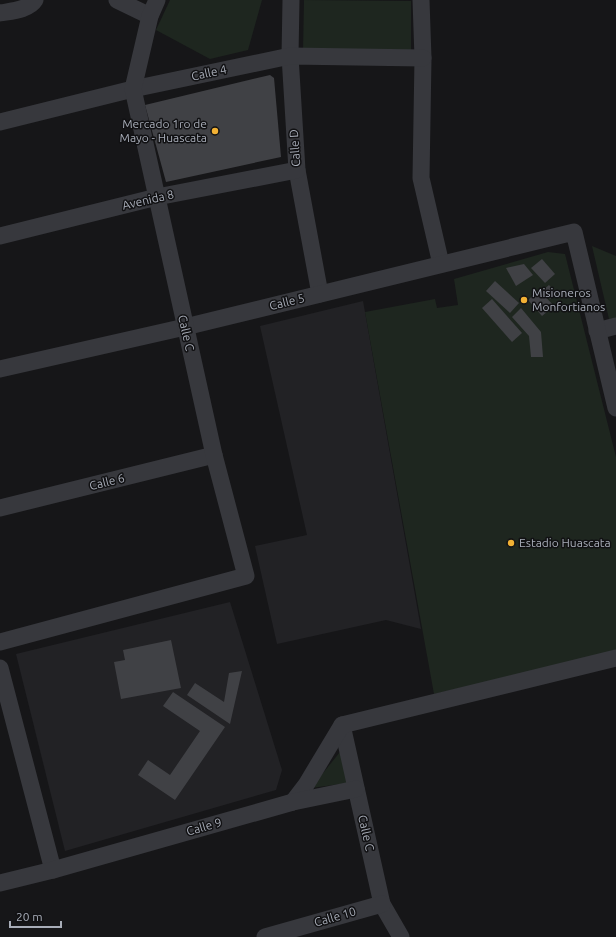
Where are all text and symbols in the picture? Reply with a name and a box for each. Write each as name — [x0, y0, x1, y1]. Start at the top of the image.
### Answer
street label: Calle 4 — [190, 62, 228, 83]
place label: Mercado 1ro de Mayo - Huascata — [120, 117, 207, 144]
marker: Mercado 1ro de Mayo - Huascata — [210, 126, 220, 136]
street label: Calle D — [287, 129, 302, 167]
street label: Avenida 8 — [121, 187, 175, 212]
place label: Misioneros Monfortianos — [532, 286, 605, 313]
street label: Calle 5 — [268, 291, 306, 312]
marker: Misioneros Monfortianos — [519, 295, 529, 305]
street label: Calle C — [176, 314, 197, 353]
street label: Calle 6 — [88, 471, 126, 492]
place label: Estadio Huascata — [519, 536, 611, 549]
marker: Estadio Huascata — [506, 538, 516, 548]
street label: Calle C — [356, 814, 377, 853]
street label: Calle 9 — [185, 815, 223, 838]
scale bar — [10, 903, 61, 929]
street label: Calle 10 — [313, 904, 357, 929]
text: 20 m — [16, 910, 43, 923]

